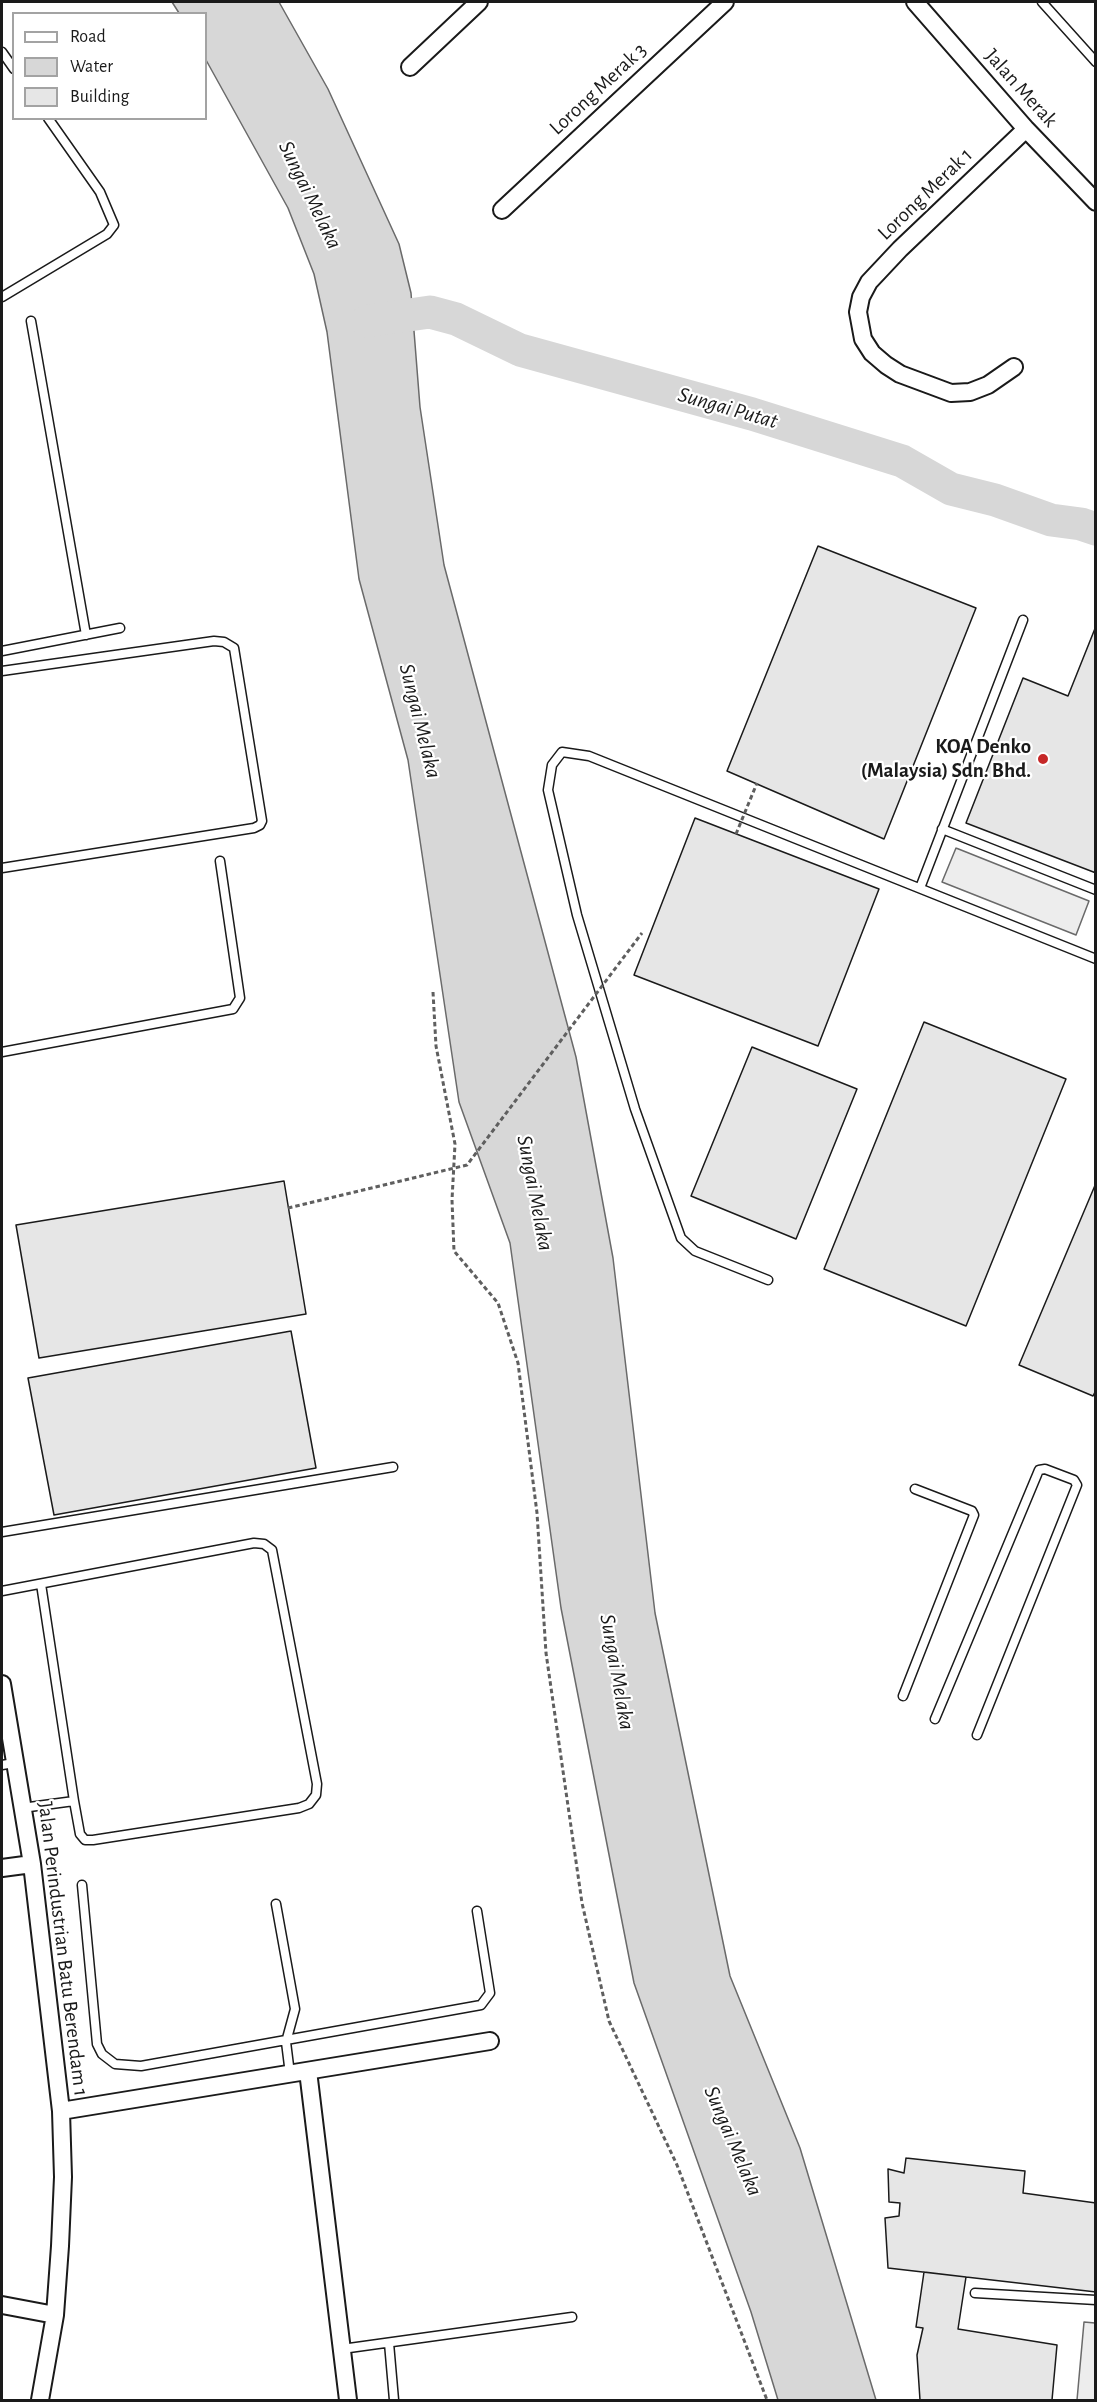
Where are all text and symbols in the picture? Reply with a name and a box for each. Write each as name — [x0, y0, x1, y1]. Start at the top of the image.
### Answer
legend — [12, 12, 207, 120]
text: Road — [70, 28, 106, 46]
street label: Lorong Merak 3 — [544, 38, 652, 140]
street label: Jalan Merak — [979, 44, 1063, 132]
text: Water — [70, 58, 113, 76]
text: Building — [70, 88, 129, 106]
water label: Sungai Melaka — [272, 137, 348, 253]
street label: Lorong Merak 1 — [872, 142, 978, 246]
water label: Sungai Putat — [675, 381, 781, 435]
water label: Sungai Melaka — [393, 661, 447, 781]
place label: KOA Denko (Malaysia) Sdn. Bhd. — [861, 734, 1031, 784]
marker: KOA Denko (Malaysia) Sdn. Bhd. — [1036, 752, 1050, 766]
water label: Sungai Melaka — [511, 1133, 559, 1253]
water label: Sungai Melaka — [594, 1612, 640, 1732]
street label: Jalan Perindustrian Batu Berendam 1 — [32, 1800, 94, 2098]
water label: Sungai Melaka — [698, 2082, 768, 2200]

